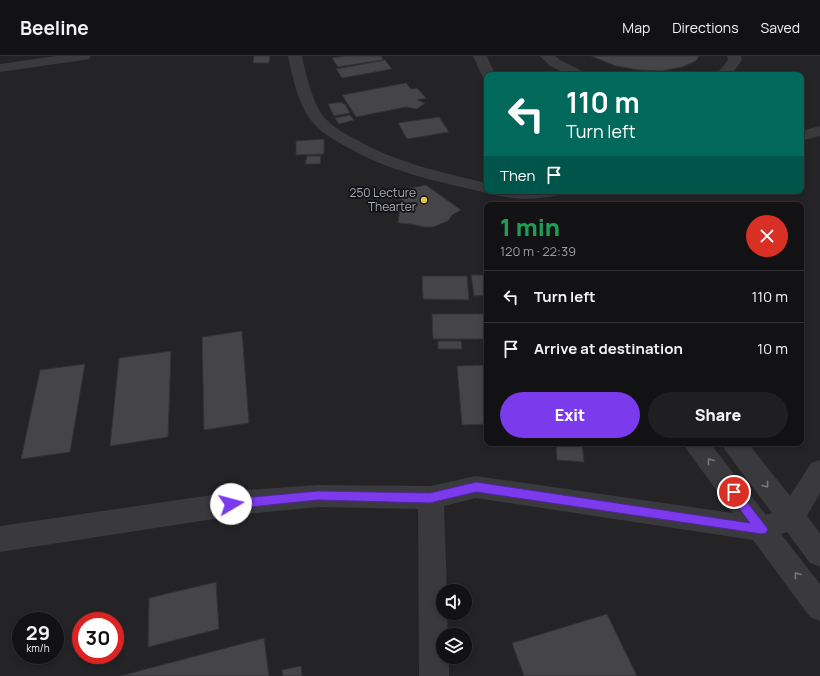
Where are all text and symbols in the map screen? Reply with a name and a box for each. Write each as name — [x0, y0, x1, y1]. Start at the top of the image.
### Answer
text: Beeline — [20, 15, 89, 41]
text: Map — [622, 18, 650, 37]
text: Directions — [672, 18, 739, 37]
text: Saved — [761, 18, 800, 37]
text: 110 m — [566, 83, 640, 121]
icon: left — [500, 88, 552, 140]
text: Turn left — [566, 119, 636, 143]
icon: arrive — [543, 164, 565, 186]
text: Then — [500, 165, 535, 186]
place label: 250 Lecture Thearter — [350, 184, 417, 215]
marker: 250 Lecture Thearter — [419, 195, 429, 205]
text: 1 min — [500, 210, 560, 243]
button: close — [746, 215, 788, 257]
text: 120 m · 22:39 — [500, 242, 576, 260]
icon: left — [500, 286, 522, 308]
text: Turn left — [534, 286, 596, 307]
text: 110 m — [751, 286, 788, 307]
icon: arrive — [500, 338, 522, 360]
text: Arrive at destination — [534, 338, 683, 359]
text: 10 m — [757, 338, 788, 359]
button: Exit — [500, 392, 640, 438]
button: Share — [648, 392, 788, 438]
one-way arrow — [707, 458, 714, 465]
pin — [717, 475, 751, 509]
icon: arrive — [723, 481, 745, 503]
one-way arrow — [761, 481, 768, 488]
position arrow — [210, 483, 252, 525]
one-way arrow — [794, 573, 801, 580]
map controls — [436, 584, 472, 664]
button: sound — [436, 584, 472, 620]
speed limit sign: 30 — [72, 612, 124, 664]
text: 29 — [26, 619, 50, 646]
button: layers — [436, 628, 472, 664]
text: km/h — [26, 641, 50, 655]

